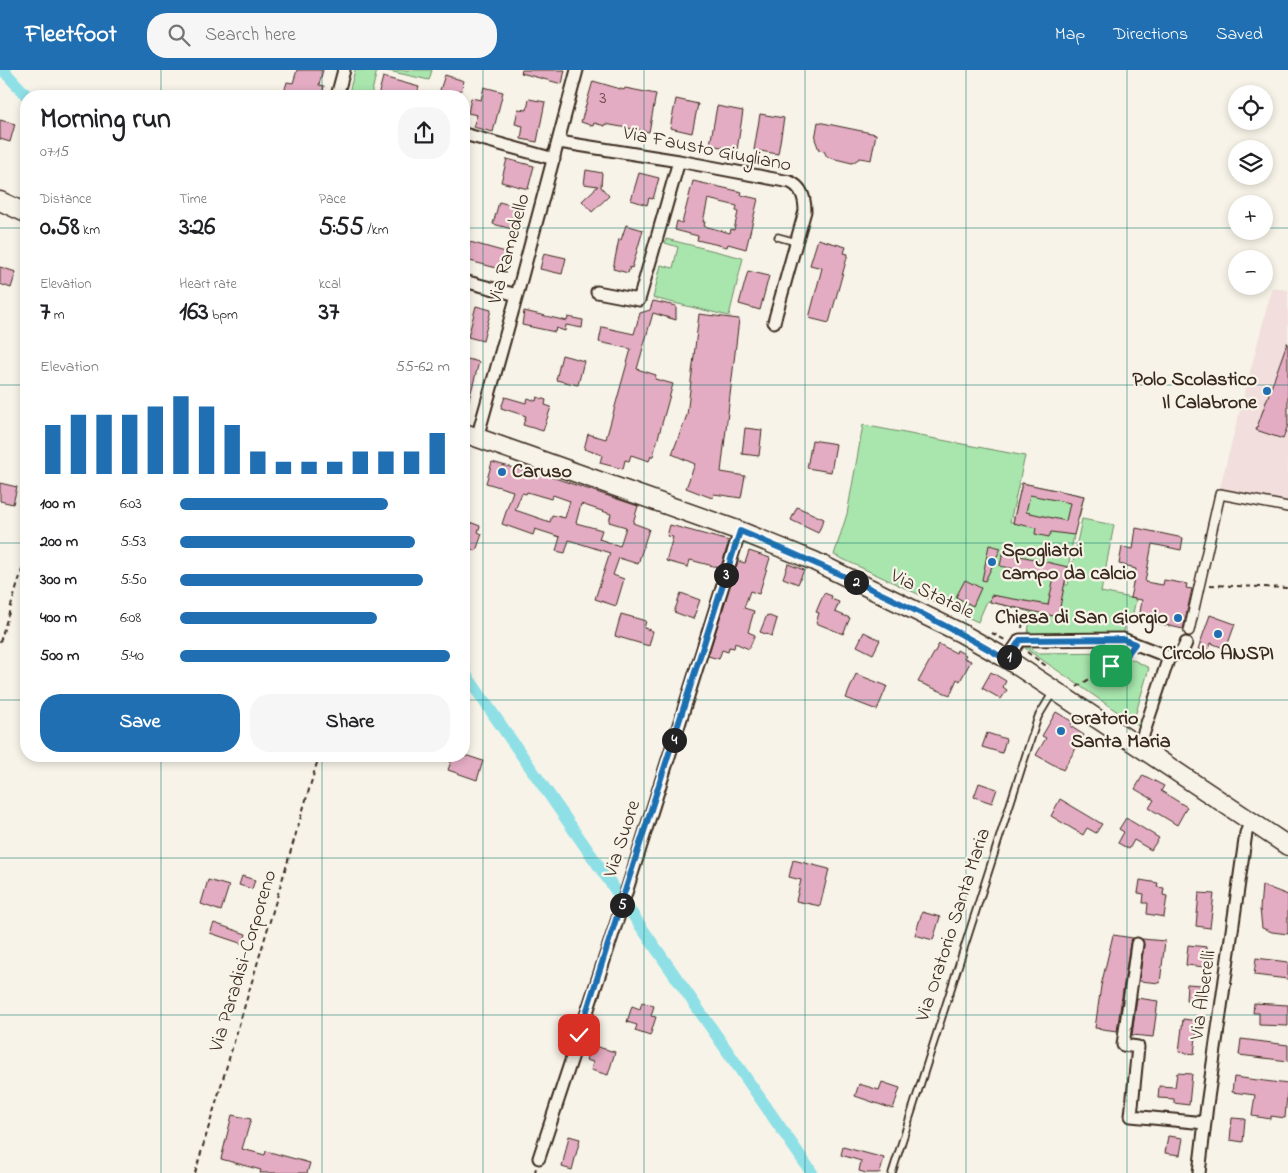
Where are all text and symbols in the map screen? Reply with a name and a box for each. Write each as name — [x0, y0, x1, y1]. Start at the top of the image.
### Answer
search box — [147, 13, 497, 58]
text: Fleetfoot — [25, 18, 117, 53]
icon: search — [165, 21, 193, 49]
text: Search here — [205, 22, 296, 49]
text: Map — [1055, 22, 1085, 48]
text: Directions — [1113, 22, 1188, 48]
text: Saved — [1216, 22, 1263, 48]
map controls — [1228, 85, 1273, 295]
button: locate — [1228, 85, 1273, 130]
house number: 3 — [599, 86, 607, 112]
text: Morning run — [40, 100, 171, 141]
button: share — [398, 107, 450, 159]
street label: Via Fausto Giugliano — [619, 119, 794, 182]
text: 07:15 — [40, 140, 69, 164]
button: layers — [1228, 140, 1273, 185]
text: Distance — [40, 189, 92, 210]
text: Time — [179, 189, 207, 210]
text: Pace — [319, 189, 346, 210]
street label: Via Ramedello — [481, 190, 539, 309]
button: + — [1228, 195, 1273, 240]
text: 0.58 — [40, 210, 80, 246]
text: 3:26 — [179, 210, 215, 246]
text: 5:55 — [319, 210, 364, 246]
text: km — [80, 220, 100, 241]
text: /km — [364, 220, 389, 241]
button: − — [1228, 250, 1273, 295]
text: Elevation — [40, 274, 91, 295]
text: Heart rate — [179, 274, 237, 295]
text: kcal — [319, 274, 341, 295]
text: 7 — [40, 295, 50, 331]
text: 163 — [179, 295, 209, 331]
text: 37 — [319, 295, 339, 331]
text: m — [50, 305, 65, 326]
text: bpm — [209, 305, 238, 326]
text: Elevation — [40, 355, 99, 379]
text: 55–62 m — [396, 355, 450, 379]
place label: Polo Scolastico Il Calabrone — [1133, 366, 1258, 418]
marker: Polo Scolastico Il Calabrone — [1261, 385, 1273, 397]
place label: Caruso — [512, 458, 572, 487]
marker: Caruso — [496, 466, 508, 478]
text: 100 m — [40, 492, 75, 516]
text: 6:03 — [120, 492, 142, 516]
text: 200 m — [40, 530, 78, 554]
text: 5:53 — [120, 530, 146, 554]
place label: Spogliatoi campo da calcio — [1002, 537, 1136, 589]
marker: Spogliatoi campo da calcio — [986, 556, 998, 568]
pin: 3 — [714, 562, 738, 588]
street label: Via Statale — [884, 562, 979, 628]
text: 3 — [724, 565, 729, 586]
text: 300 m — [40, 568, 77, 592]
text: 5:50 — [120, 568, 147, 592]
pin: 2 — [844, 570, 868, 594]
text: 2 — [853, 572, 860, 593]
place label: Chiesa di San Giorgio — [995, 604, 1168, 634]
text: 400 m — [40, 606, 77, 630]
text: 6:08 — [120, 606, 141, 630]
marker: Chiesa di San Giorgio — [1172, 612, 1184, 624]
marker: Circolo ANSPI — [1212, 628, 1224, 640]
place label: Circolo ANSPI — [1162, 640, 1274, 669]
text: 500 m — [40, 644, 79, 668]
text: 5:40 — [120, 644, 144, 668]
pin: 1 — [996, 644, 1022, 670]
pin — [1090, 645, 1132, 687]
text: 1 — [1007, 647, 1012, 668]
icon: arrive — [1097, 652, 1125, 680]
button: Save — [40, 694, 240, 752]
button: Share — [250, 694, 450, 752]
place label: Oratorio Santa Maria — [1071, 705, 1171, 757]
marker: Oratorio Santa Maria — [1055, 725, 1067, 737]
pin: 4 — [662, 728, 686, 752]
text: 4 — [672, 730, 677, 751]
street label: Via Suore — [597, 797, 649, 882]
street label: Via Oratorio Santa Maria — [909, 825, 999, 1026]
street label: Via Paradisi-Corporeno — [202, 867, 285, 1056]
pin: 5 — [610, 892, 634, 918]
text: 5 — [618, 895, 627, 916]
street label: Via Alberelli — [1183, 948, 1225, 1043]
pin — [558, 1014, 600, 1056]
icon: check — [565, 1021, 593, 1049]

